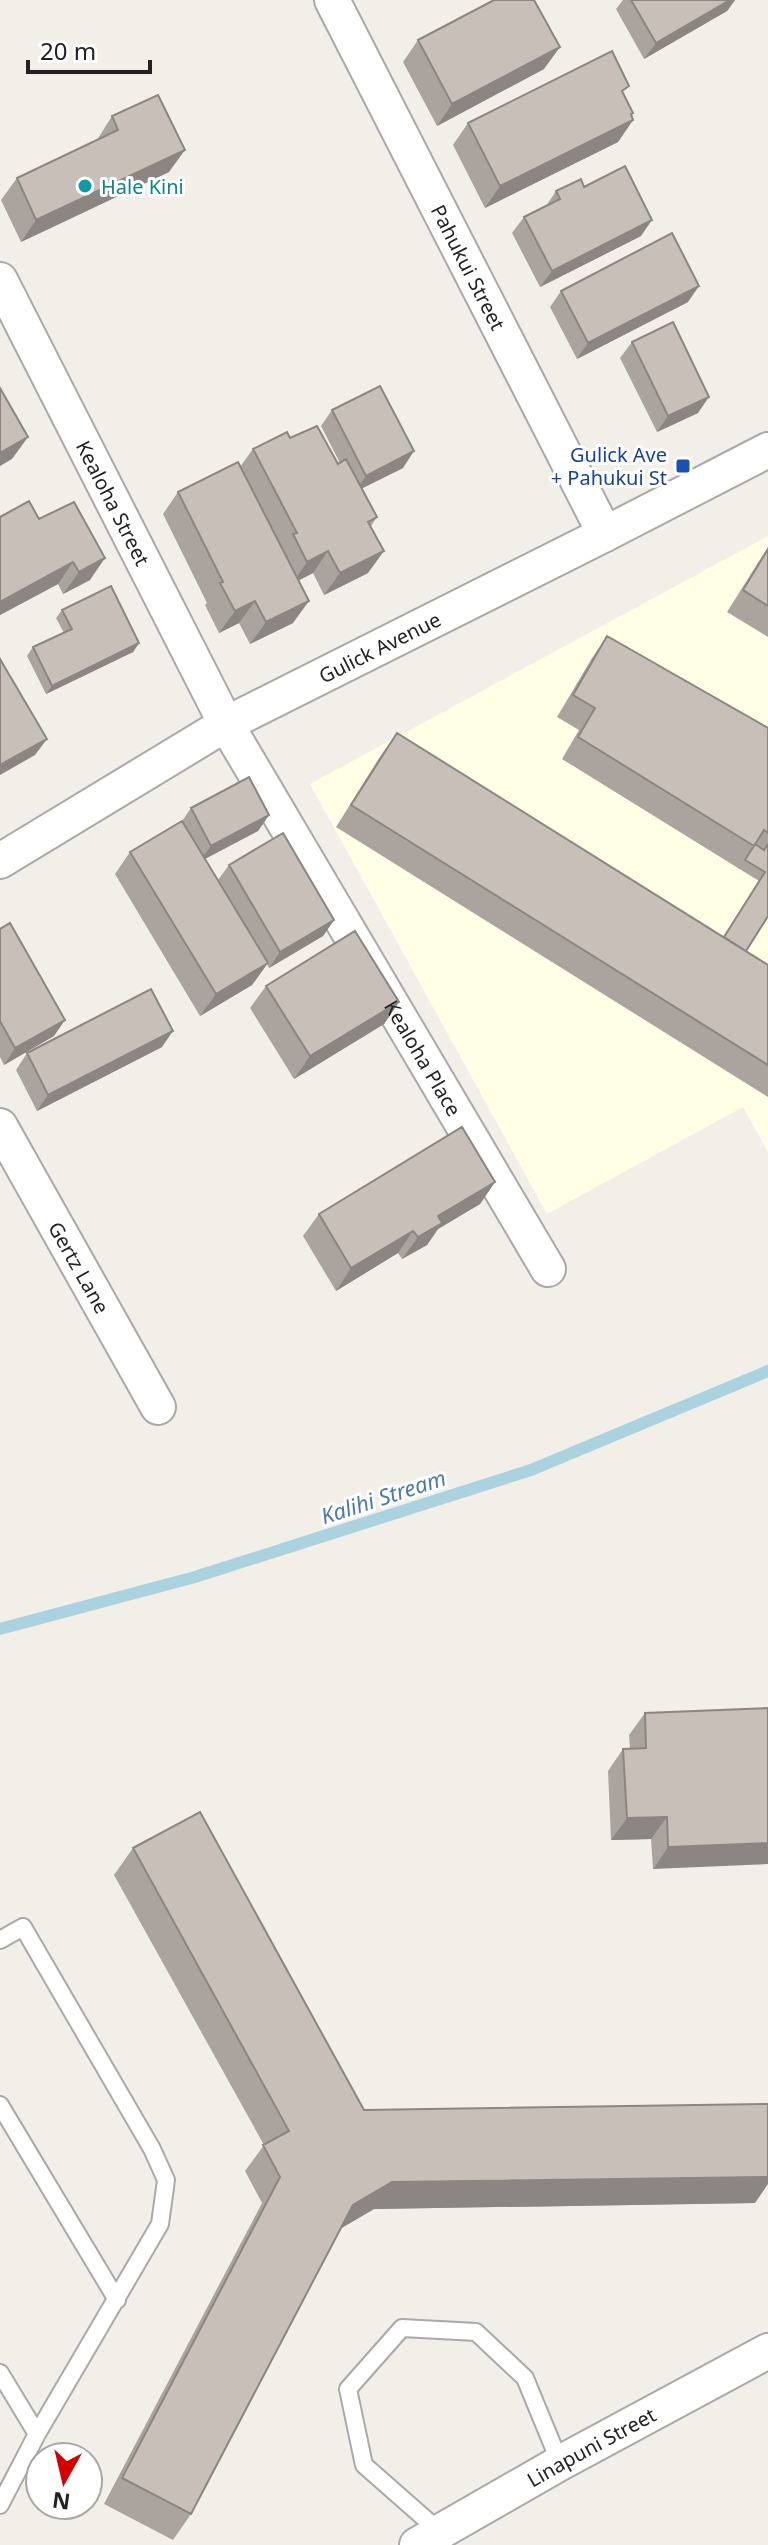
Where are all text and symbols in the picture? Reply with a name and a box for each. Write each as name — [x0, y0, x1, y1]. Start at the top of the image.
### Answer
scale bar — [28, 24, 150, 74]
text: 20 m — [40, 34, 96, 67]
place label: Hale Kini — [101, 173, 184, 200]
marker: Hale Kini — [76, 177, 94, 195]
street label: Pahukui Street — [425, 200, 512, 334]
street label: Kealoha Street — [70, 436, 156, 570]
place label: Gulick Ave + Pahukui St — [551, 441, 667, 491]
marker: Gulick Ave + Pahukui St — [674, 457, 692, 475]
street label: Gulick Avenue — [314, 605, 445, 689]
street label: Kealoha Place — [378, 995, 468, 1121]
street label: Gertz Lane — [43, 1216, 116, 1318]
water label: Kalihi Stream — [317, 1462, 449, 1530]
street label: Linapuni Street — [522, 2401, 660, 2493]
north arrow — [24, 2441, 104, 2521]
text: N — [50, 2486, 72, 2518]

